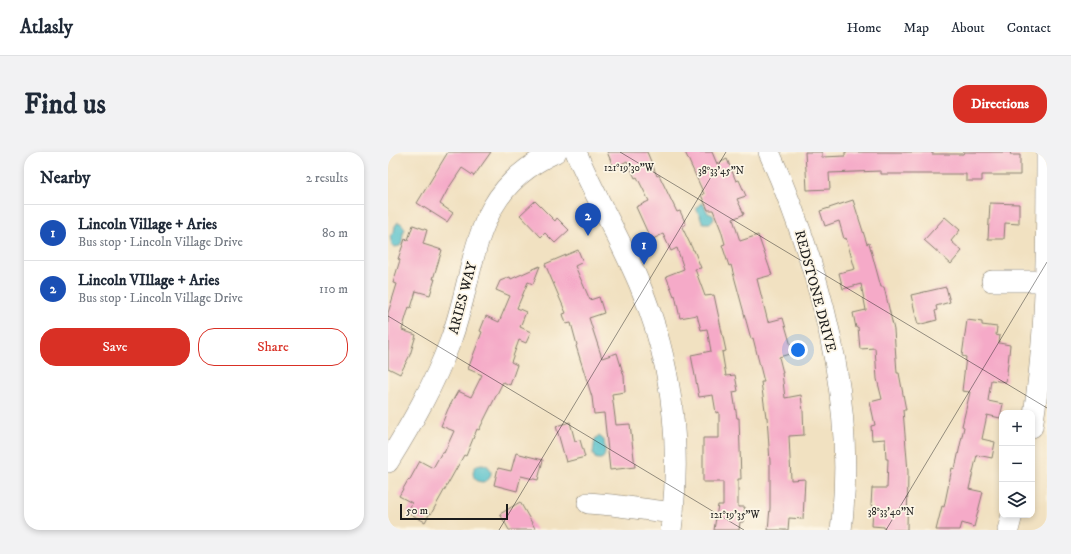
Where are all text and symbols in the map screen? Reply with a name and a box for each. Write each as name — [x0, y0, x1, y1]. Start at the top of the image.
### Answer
text: Atlasly — [20, 16, 73, 39]
text: Home — [847, 19, 881, 37]
text: Map — [903, 19, 929, 37]
text: About — [951, 19, 985, 37]
text: Contact — [1007, 19, 1051, 37]
button: Directions — [953, 85, 1047, 123]
text: Find us — [24, 87, 106, 122]
text: 121°19'30"W — [604, 162, 655, 174]
text: 38°33'45"N — [698, 165, 744, 177]
text: Nearby — [40, 167, 90, 189]
text: 2 results — [306, 170, 348, 186]
pin: 2 — [575, 203, 601, 236]
text: Lincoln Village + Aries — [78, 215, 217, 234]
text: 1 — [51, 225, 55, 241]
text: 80 m — [322, 225, 348, 241]
street label: REDSTONE DRIVE — [790, 228, 840, 354]
pin: 1 — [631, 232, 657, 265]
text: Bus stop · Lincoln Village Drive — [78, 234, 243, 250]
street label: ARIES WAY — [445, 260, 481, 336]
text: Lincoln VIllage + Aries — [78, 271, 219, 290]
text: 2 — [50, 281, 56, 297]
text: 110 m — [319, 281, 348, 297]
text: Bus stop · Lincoln Village Drive — [78, 290, 243, 306]
button: Save — [40, 328, 190, 366]
button: Share — [198, 328, 348, 366]
your location — [788, 340, 808, 360]
map controls — [999, 410, 1035, 518]
button: + — [999, 410, 1035, 446]
button: − — [999, 446, 1035, 482]
button: layers — [999, 482, 1035, 518]
scale bar — [400, 502, 508, 521]
text: 50 m — [406, 504, 428, 518]
text: 38°33'40"N — [868, 506, 914, 518]
text: 121°19'35"W — [710, 509, 761, 521]

